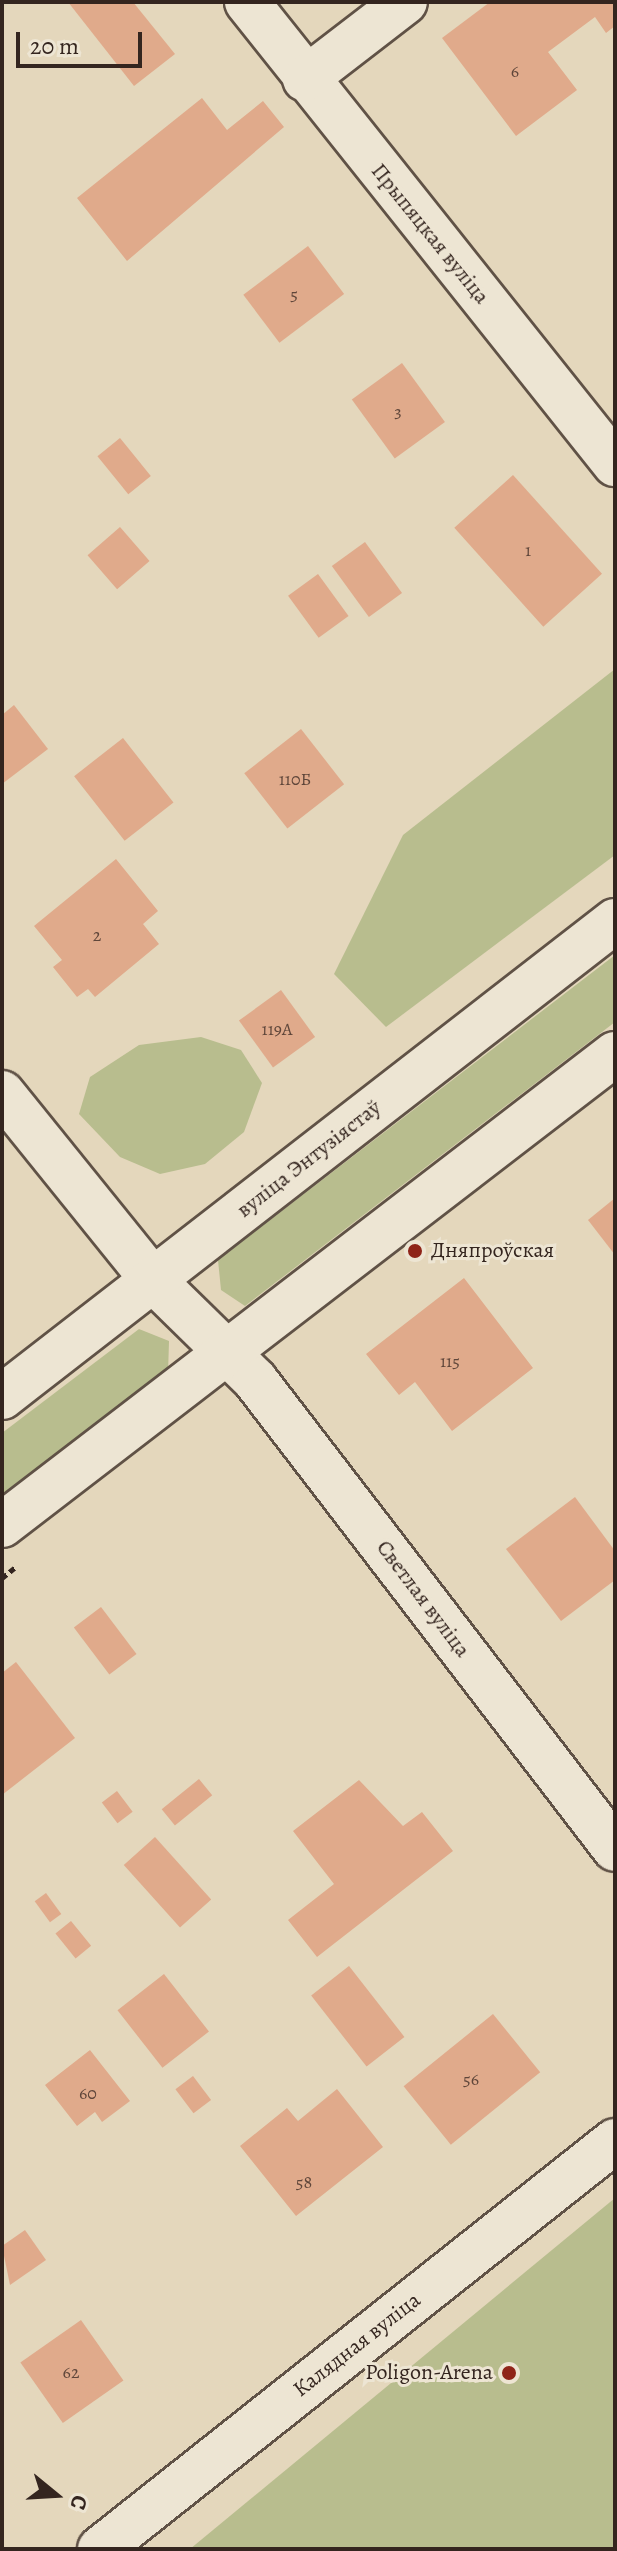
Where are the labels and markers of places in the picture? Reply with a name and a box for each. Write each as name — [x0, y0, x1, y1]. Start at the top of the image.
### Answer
place label: Дняпроўская — [431, 1238, 554, 1264]
marker: Дняпроўская — [406, 1242, 424, 1260]
place label: Poligon-Arena — [365, 2360, 493, 2386]
marker: Poligon-Arena — [500, 2364, 518, 2382]

